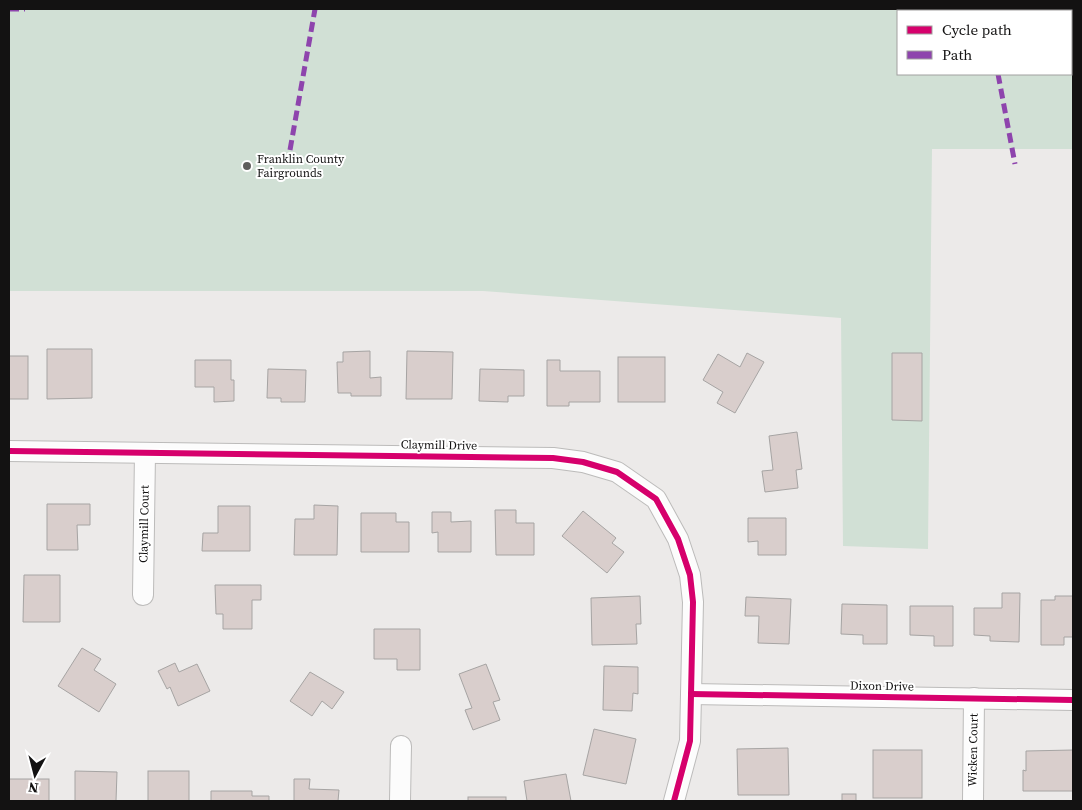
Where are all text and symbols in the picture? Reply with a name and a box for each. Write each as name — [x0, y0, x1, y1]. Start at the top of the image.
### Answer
legend — [897, 10, 1072, 75]
text: Cycle path — [942, 19, 1012, 40]
text: Path — [942, 44, 972, 65]
place label: Franklin County Fairgrounds — [257, 151, 345, 181]
marker: Franklin County Fairgrounds — [241, 160, 253, 172]
street label: Claymill Drive — [401, 436, 477, 454]
street label: Claymill Court — [135, 485, 153, 563]
street label: Dixon Drive — [850, 677, 914, 695]
street label: Wicken Court — [964, 713, 982, 787]
north arrow — [10, 750, 60, 800]
text: N — [27, 777, 40, 798]

